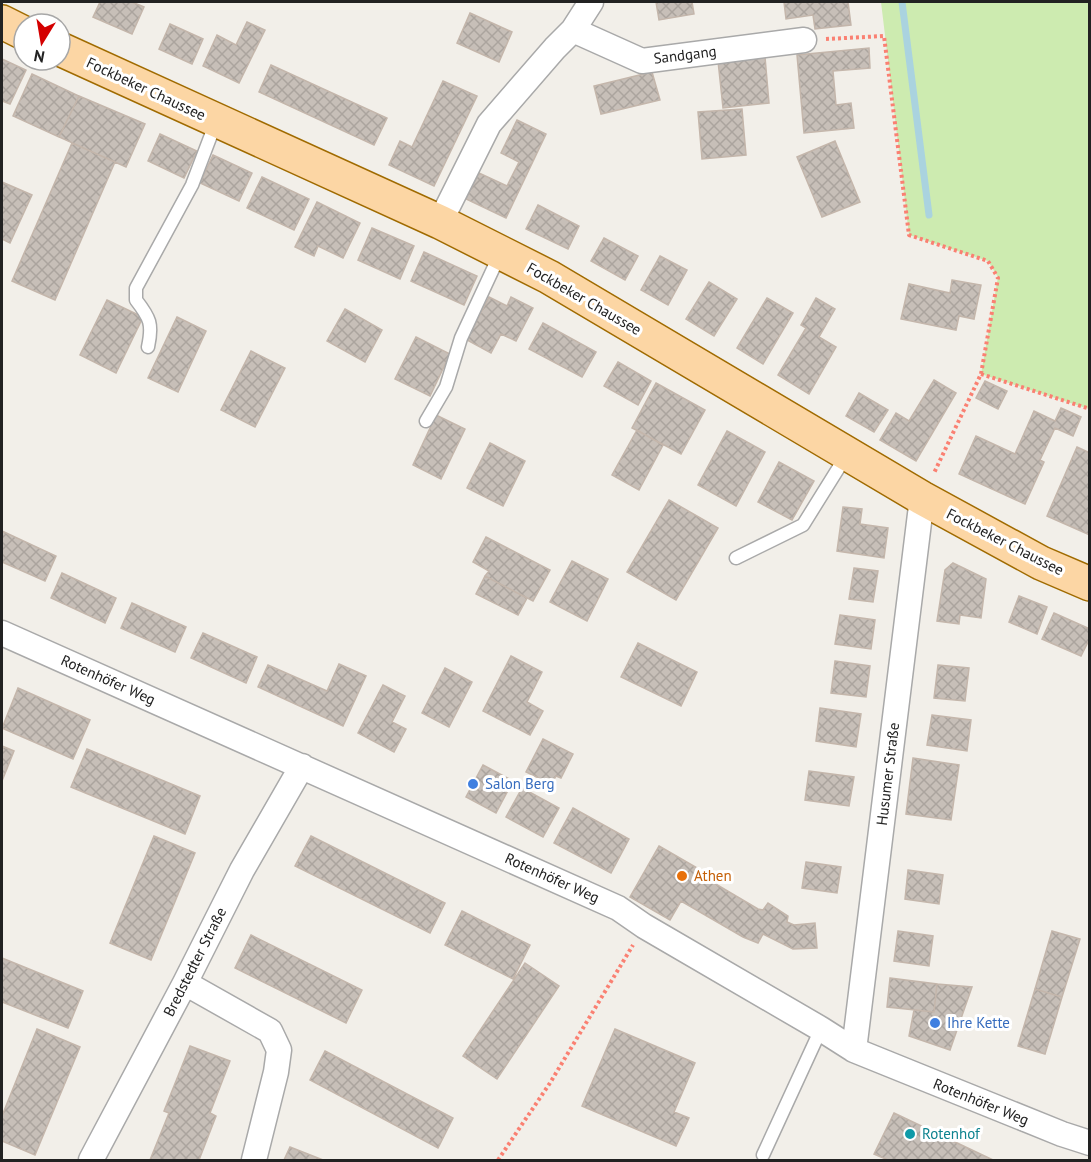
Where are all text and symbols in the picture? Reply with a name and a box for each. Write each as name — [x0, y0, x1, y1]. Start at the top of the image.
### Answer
north arrow — [12, 12, 72, 72]
street label: Sandgang — [652, 41, 718, 68]
text: N — [32, 46, 46, 68]
street label: Fockbeker Chaussee — [84, 53, 209, 124]
street label: Fockbeker Chaussee — [524, 258, 645, 339]
street label: Fockbeker Chaussee — [943, 504, 1067, 579]
street label: Rotenhöfer Weg — [58, 650, 158, 709]
street label: Husumer Straße — [872, 721, 903, 826]
place label: Salon Berg — [485, 774, 555, 793]
marker: Salon Berg — [466, 777, 480, 791]
street label: Rotenhöfer Weg — [502, 848, 602, 907]
place label: Athen — [694, 866, 732, 885]
marker: Athen — [675, 869, 689, 883]
street label: Bredstedter Straße — [159, 904, 230, 1020]
place label: Ihre Kette — [947, 1013, 1010, 1032]
marker: Ihre Kette — [928, 1016, 942, 1030]
street label: Rotenhöfer Weg — [931, 1074, 1032, 1129]
place label: Rotenhof — [922, 1124, 981, 1143]
marker: Rotenhof — [903, 1127, 917, 1141]

